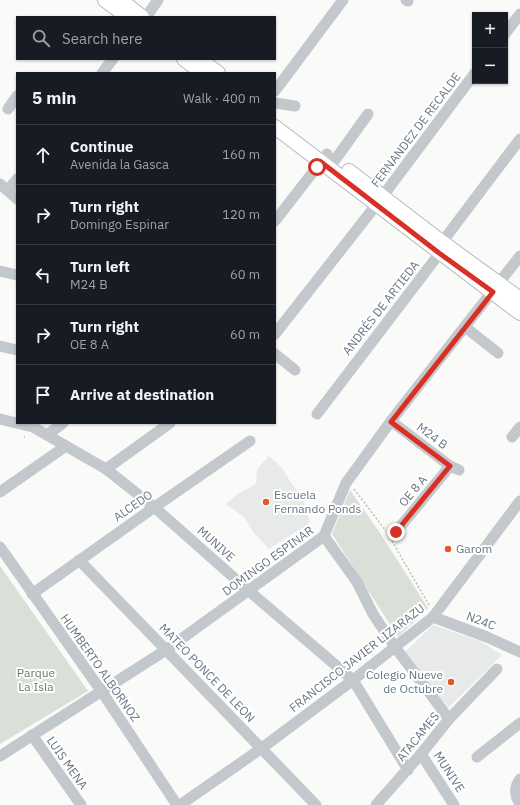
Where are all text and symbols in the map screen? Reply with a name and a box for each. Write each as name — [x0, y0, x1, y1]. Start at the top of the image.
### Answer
map controls — [472, 12, 508, 84]
button: + — [472, 12, 508, 48]
search box — [16, 16, 276, 60]
icon: search — [30, 27, 52, 49]
text: Search here — [62, 29, 142, 48]
button: − — [472, 48, 508, 84]
street label: FERNANDEZ DE RECALDE — [368, 69, 464, 190]
text: 5 min — [32, 87, 76, 109]
text: Walk · 400 m — [183, 90, 260, 107]
text: Continue — [70, 137, 134, 156]
icon: ahead — [32, 144, 54, 166]
text: 160 m — [222, 146, 260, 163]
text: Avenida la Gasca — [70, 156, 169, 173]
route start — [308, 158, 326, 176]
text: Turn right — [70, 197, 139, 216]
icon: right — [32, 204, 54, 226]
text: 120 m — [222, 206, 260, 223]
text: Domingo Espinar — [70, 216, 169, 233]
text: Turn left — [70, 257, 130, 276]
street label: ANDRÉS DE ARTIEDA — [339, 257, 422, 358]
icon: left — [32, 264, 54, 286]
text: 60 m — [230, 266, 260, 283]
text: M24 B — [70, 276, 108, 293]
text: Turn right — [70, 317, 139, 336]
icon: right — [32, 324, 54, 346]
text: 60 m — [230, 326, 260, 343]
text: OE 8 A — [70, 336, 109, 353]
icon: arrive — [32, 384, 54, 406]
text: Arrive at destination — [70, 385, 214, 404]
street label: M24 B — [414, 419, 451, 452]
street label: OE 8 A — [395, 472, 430, 509]
street label: ALCEDO — [110, 487, 155, 524]
place label: Escuela Fernando Ponds — [274, 487, 361, 516]
marker: Escuela Fernando Ponds — [261, 497, 271, 507]
street label: DOMINGO ESPINAR — [219, 522, 317, 599]
street label: MUNIVE — [194, 523, 238, 564]
route end — [387, 523, 405, 541]
place label: Garom — [456, 541, 492, 556]
marker: Garom — [443, 544, 453, 554]
street label: FRANCISCO JAVIER LIZARAZU — [286, 600, 427, 715]
street label: N24C — [464, 608, 499, 633]
street label: HUMBERTO ALBORNOZ — [58, 611, 143, 724]
street label: MATEO PONCE DE LEON — [156, 620, 258, 725]
park label: Parque La Isla — [17, 665, 56, 694]
place label: Colegio Nueve de Octubre — [366, 667, 443, 696]
marker: Colegio Nueve de Octubre — [446, 677, 456, 687]
street label: ATACAMES — [393, 709, 442, 764]
street label: LUIS MENA — [44, 733, 91, 792]
street label: MUNIVE — [431, 749, 468, 795]

